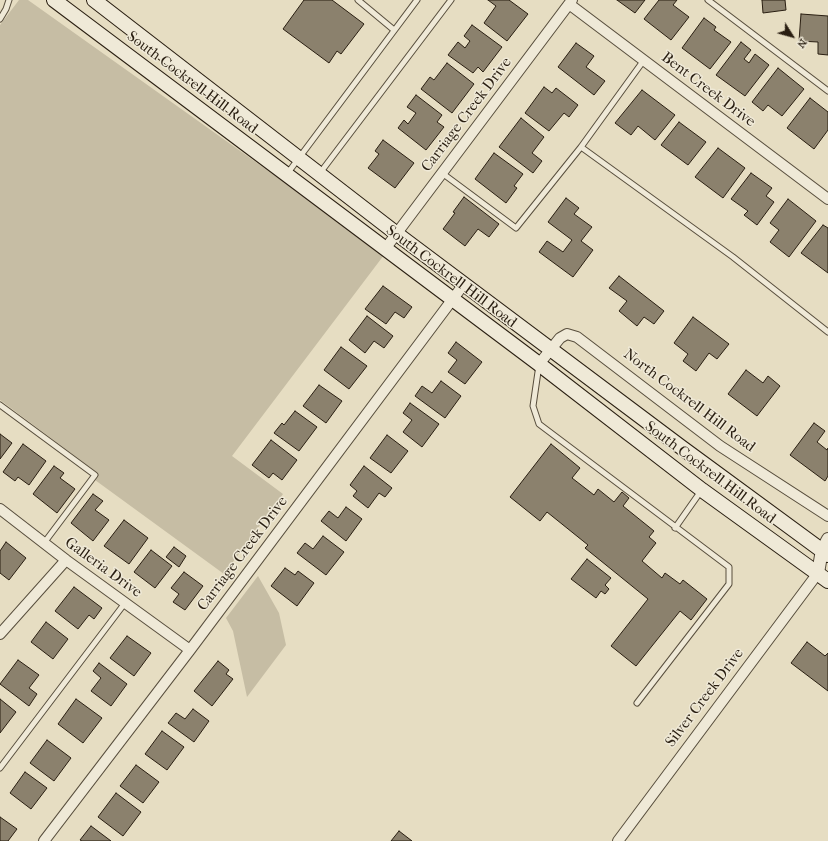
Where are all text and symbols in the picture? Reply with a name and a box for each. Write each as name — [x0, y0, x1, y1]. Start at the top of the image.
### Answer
north arrow — [772, 16, 812, 56]
street label: South Cockrell Hill Road — [123, 28, 261, 138]
text: N — [794, 36, 810, 51]
street label: Bent Creek Drive — [657, 49, 759, 131]
street label: Carriage Creek Drive — [418, 54, 516, 176]
street label: South Cockrell Hill Road — [382, 222, 520, 332]
street label: North Cockrell Hill Road — [619, 346, 759, 456]
street label: South Cockrell Hill Road — [641, 418, 779, 528]
street label: Carriage Creek Drive — [194, 493, 292, 615]
street label: Galleria Drive — [61, 534, 145, 602]
street label: Silver Creek Drive — [662, 645, 748, 751]

